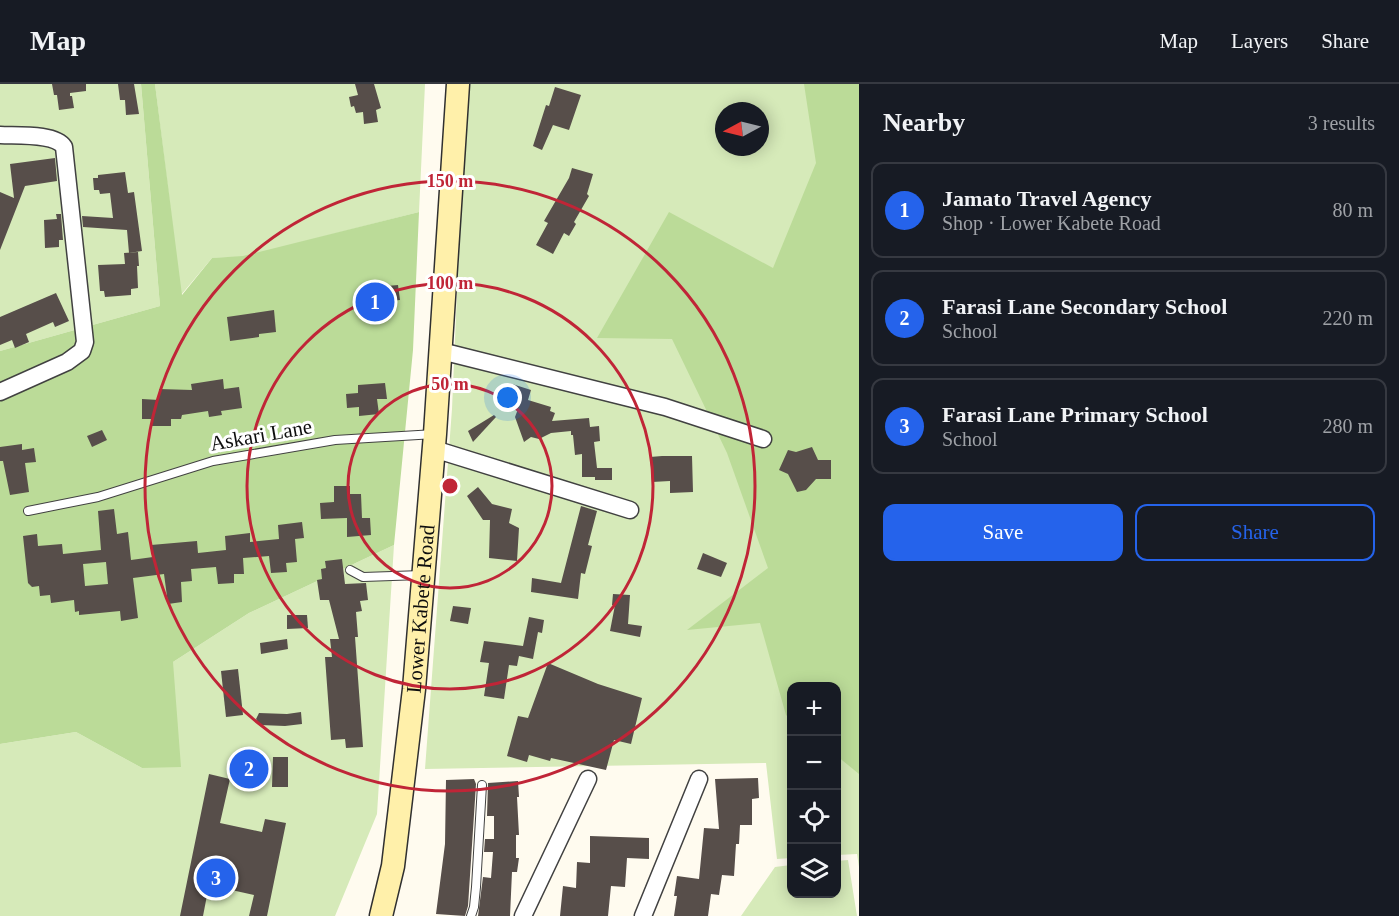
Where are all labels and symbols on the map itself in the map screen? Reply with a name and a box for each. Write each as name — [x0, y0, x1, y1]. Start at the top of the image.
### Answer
north arrow — [715, 102, 769, 156]
text: 150 m — [427, 171, 473, 191]
text: 100 m — [427, 273, 473, 293]
pin: 1 — [356, 280, 394, 324]
text: 50 m — [431, 374, 469, 394]
your location — [493, 383, 522, 412]
street label: Askari Lane — [208, 414, 314, 456]
centre of rings — [440, 476, 460, 496]
street label: Lower Kabete Road — [402, 523, 440, 694]
pin: 2 — [230, 746, 268, 792]
pin: 3 — [196, 856, 236, 900]

